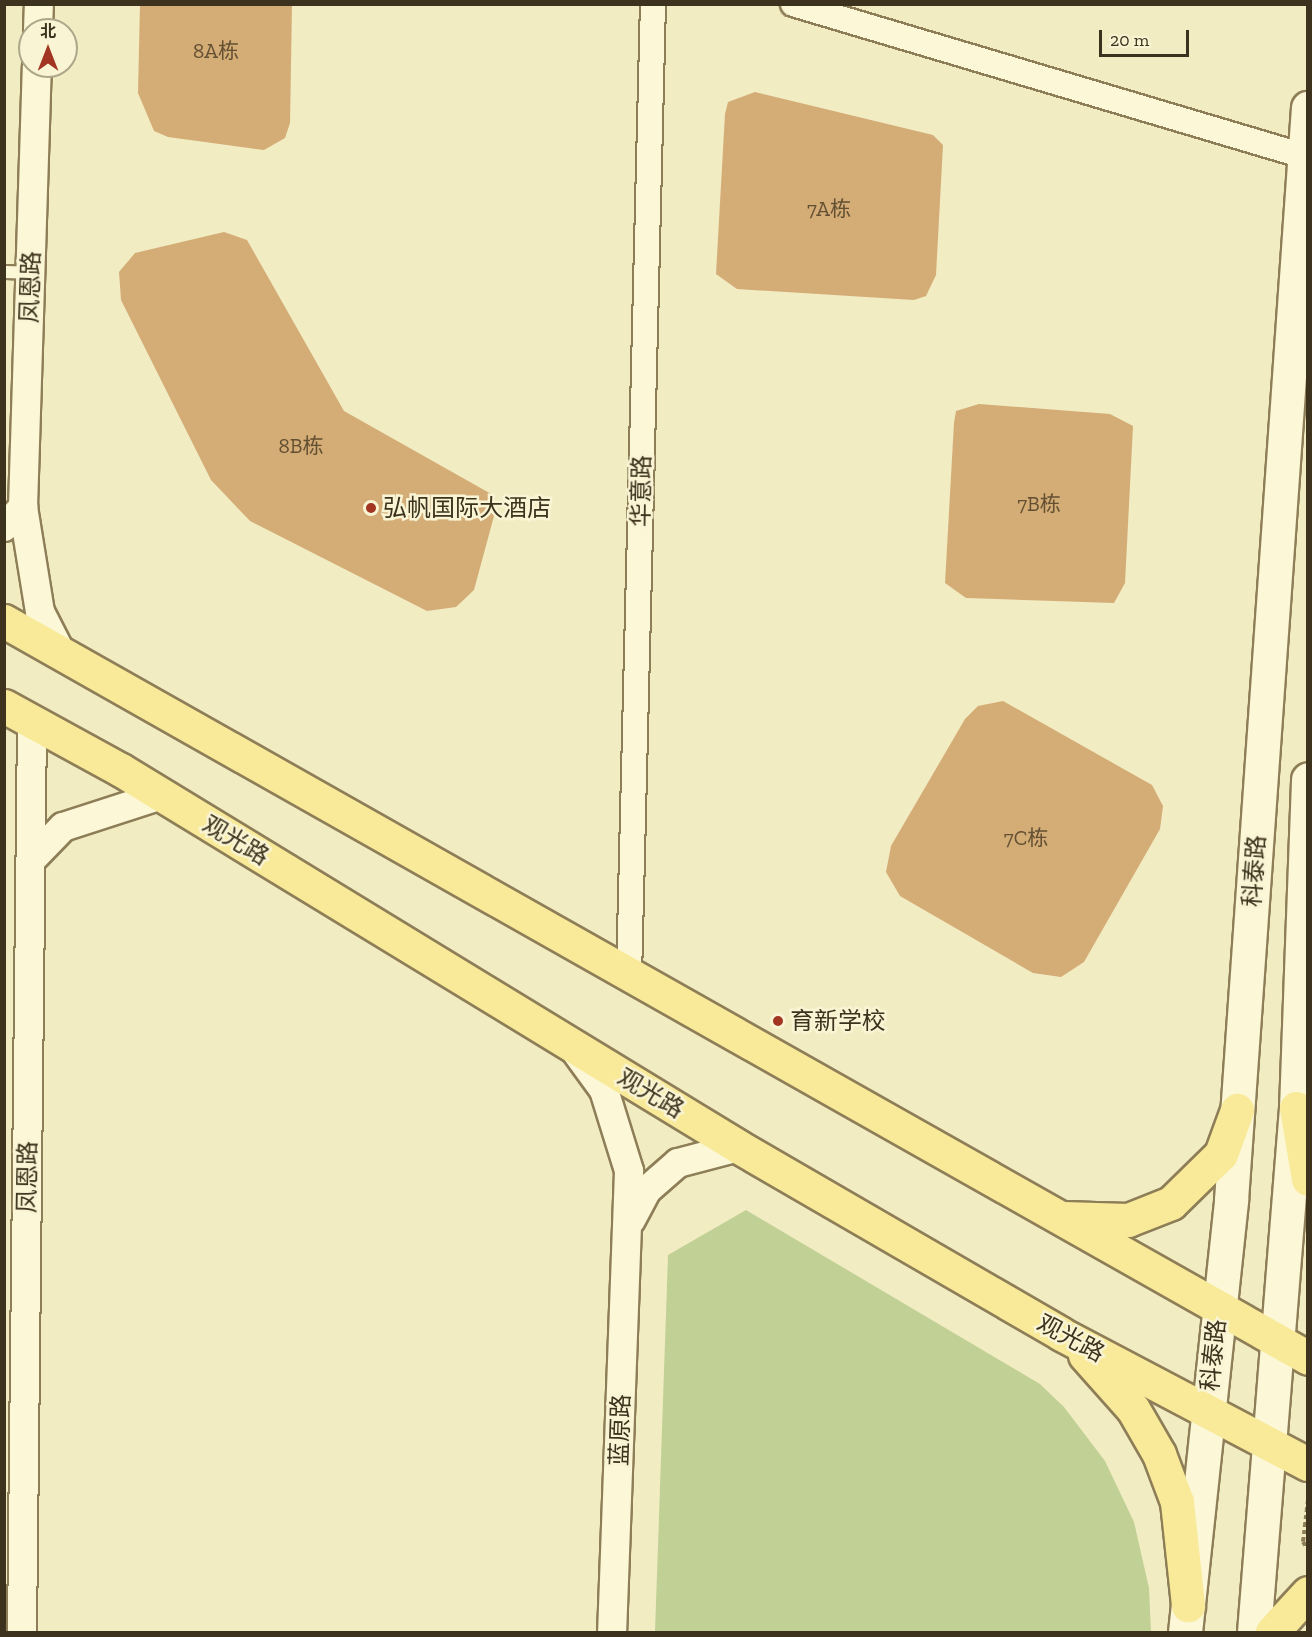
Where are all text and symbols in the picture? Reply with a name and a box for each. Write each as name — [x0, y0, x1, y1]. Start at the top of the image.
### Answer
north arrow — [18, 18, 78, 78]
scale bar — [1102, 18, 1192, 56]
text: 北 — [40, 22, 56, 41]
text: 20 m — [1110, 29, 1149, 51]
house number: 8A栋 — [193, 38, 239, 64]
house number: 7A栋 — [807, 196, 851, 222]
street label: 凤恩路 — [14, 251, 46, 323]
house number: 8B栋 — [279, 433, 323, 459]
street label: 华意路 — [626, 455, 656, 527]
house number: 7B栋 — [1017, 491, 1061, 517]
place label: 弘帆国际大酒店 — [383, 494, 551, 522]
marker: 弘帆国际大酒店 — [364, 501, 378, 515]
street label: 观光路 — [198, 809, 274, 871]
house number: 7C栋 — [1004, 825, 1048, 851]
street label: 科泰路 — [1237, 834, 1271, 908]
place label: 育新学校 — [790, 1007, 886, 1035]
marker: 育新学校 — [771, 1014, 785, 1028]
street label: 观光路 — [613, 1062, 689, 1124]
street label: 凤恩路 — [12, 1141, 42, 1213]
street label: 观光路 — [1032, 1308, 1110, 1368]
street label: 科泰路 — [1195, 1318, 1231, 1392]
street label: 蓝原路 — [604, 1394, 636, 1466]

